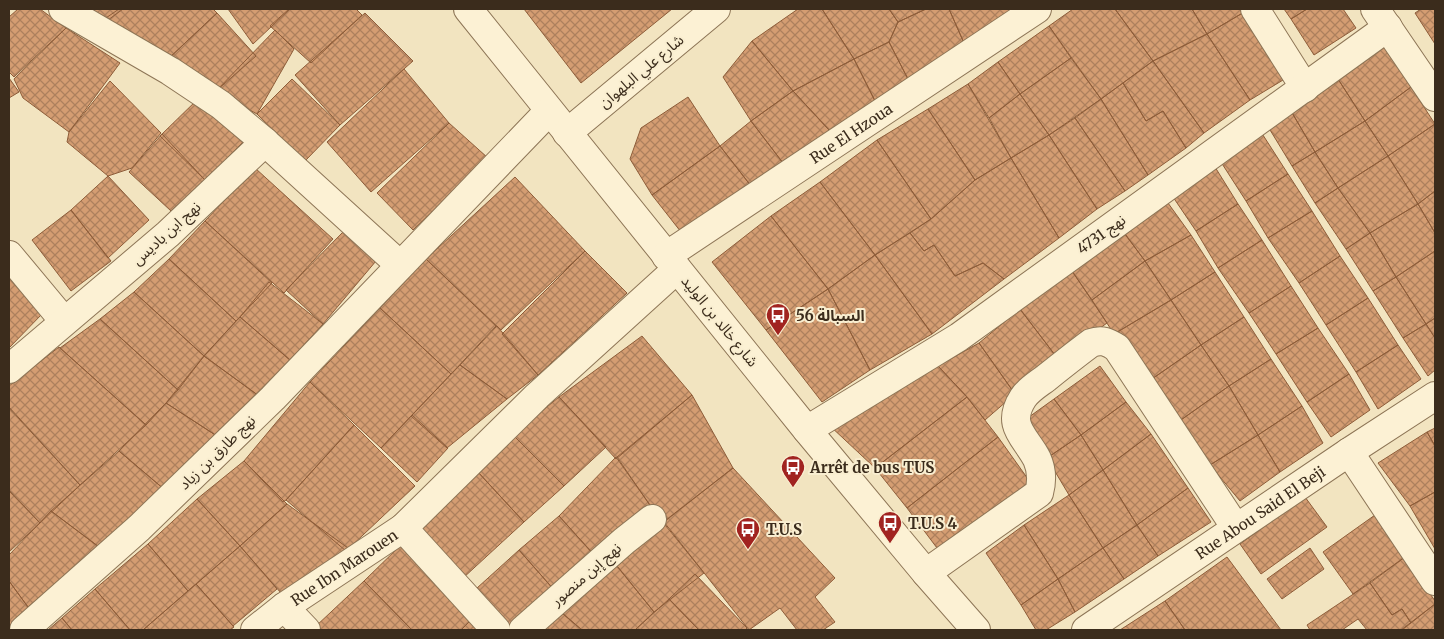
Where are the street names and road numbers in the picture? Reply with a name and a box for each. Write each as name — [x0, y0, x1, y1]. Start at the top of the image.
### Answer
street label: شارع علي البلهوان — [595, 30, 689, 114]
street label: Rue El Hzoua — [806, 99, 896, 167]
street label: نهج ابن باديس — [128, 197, 206, 271]
street label: نهج 4731 — [1073, 210, 1131, 260]
street label: شارع خالد بن الوليد — [675, 272, 763, 373]
street label: نهج طارق بن زياد — [175, 411, 261, 495]
street label: Rue Abou Said El Beji — [1191, 462, 1329, 563]
street label: Rue Ibn Marouen — [287, 525, 401, 609]
street label: نهج إبن منصور — [546, 538, 627, 613]

